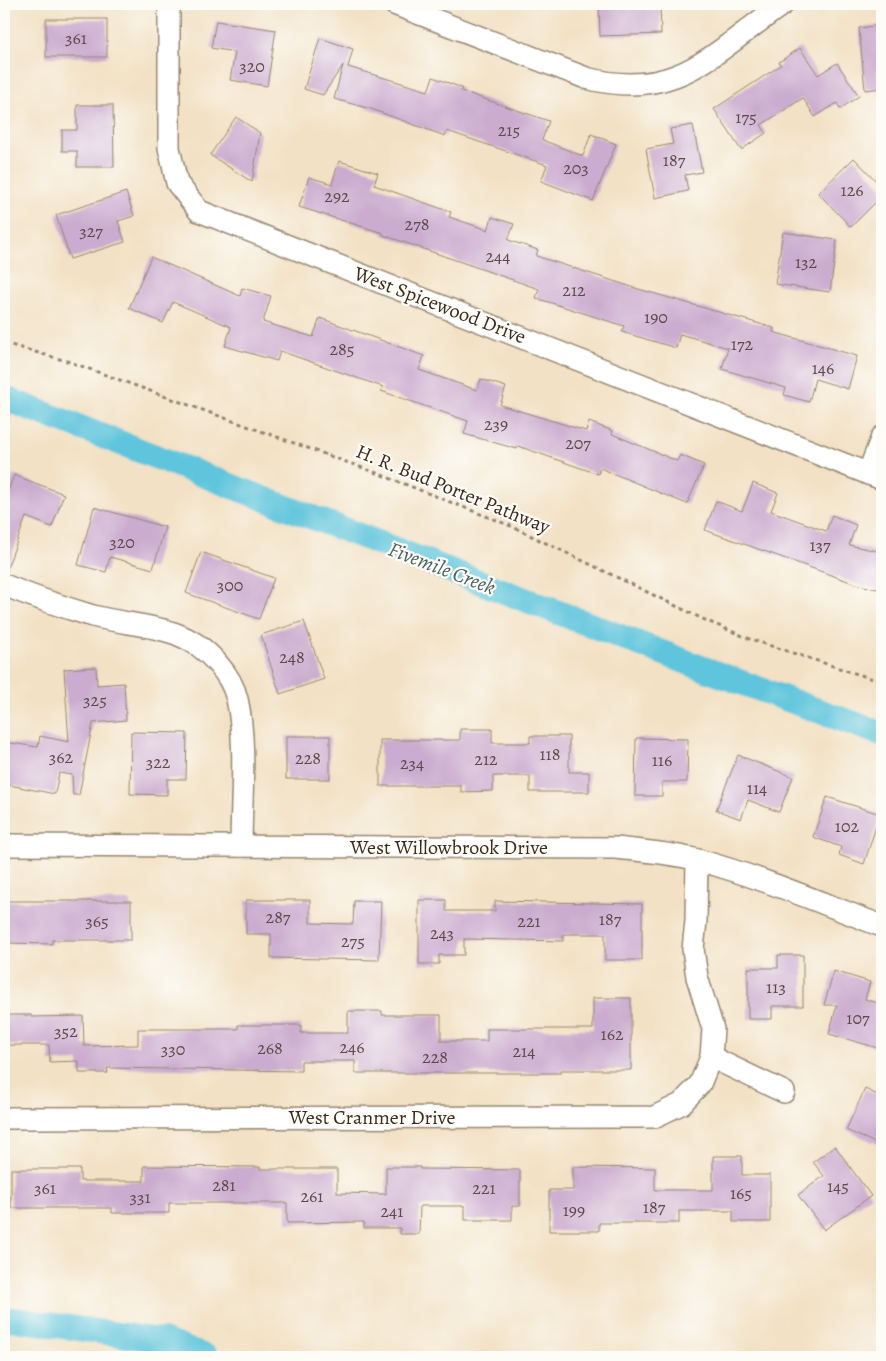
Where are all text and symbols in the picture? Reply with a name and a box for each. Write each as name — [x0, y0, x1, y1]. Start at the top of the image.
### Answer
house number: 361 — [65, 26, 87, 50]
house number: 320 — [239, 54, 265, 78]
house number: 175 — [735, 105, 757, 129]
house number: 215 — [498, 118, 520, 142]
house number: 187 — [663, 148, 686, 172]
house number: 203 — [563, 156, 589, 180]
house number: 126 — [840, 178, 864, 202]
house number: 292 — [324, 184, 350, 208]
house number: 278 — [405, 212, 429, 236]
house number: 327 — [79, 219, 103, 243]
house number: 244 — [486, 244, 510, 268]
house number: 132 — [795, 250, 818, 274]
street label: West Spicewood Drive — [349, 259, 530, 350]
house number: 212 — [562, 278, 586, 302]
house number: 190 — [644, 305, 668, 329]
house number: 172 — [731, 332, 754, 356]
house number: 285 — [329, 337, 355, 361]
house number: 146 — [812, 356, 834, 380]
house number: 239 — [484, 412, 508, 436]
house number: 207 — [565, 431, 591, 455]
street label: H. R. Bud Porter Pathway — [352, 438, 555, 541]
house number: 320 — [109, 530, 135, 554]
house number: 137 — [809, 533, 831, 557]
water label: Fivemile Creek — [384, 535, 500, 601]
house number: 300 — [217, 573, 243, 597]
house number: 248 — [279, 645, 305, 669]
house number: 325 — [83, 688, 107, 712]
house number: 118 — [539, 742, 561, 766]
house number: 362 — [49, 745, 74, 769]
house number: 228 — [295, 746, 321, 770]
house number: 212 — [474, 747, 498, 771]
house number: 116 — [652, 748, 672, 772]
house number: 322 — [146, 750, 171, 774]
house number: 234 — [400, 751, 424, 775]
house number: 114 — [747, 776, 767, 800]
house number: 102 — [835, 814, 860, 838]
street label: West Willowbrook Drive — [349, 834, 548, 861]
house number: 287 — [266, 905, 291, 929]
house number: 187 — [599, 907, 622, 931]
house number: 365 — [85, 909, 109, 933]
house number: 221 — [517, 909, 541, 933]
house number: 243 — [430, 921, 454, 945]
house number: 275 — [341, 929, 365, 953]
house number: 113 — [766, 975, 786, 999]
house number: 107 — [846, 1006, 870, 1030]
house number: 352 — [54, 1019, 78, 1043]
house number: 162 — [600, 1022, 624, 1046]
house number: 246 — [339, 1035, 365, 1059]
house number: 268 — [257, 1036, 283, 1060]
house number: 330 — [161, 1037, 185, 1061]
house number: 214 — [513, 1039, 535, 1063]
house number: 228 — [422, 1045, 448, 1069]
street label: West Cranmer Drive — [288, 1104, 455, 1131]
house number: 281 — [212, 1173, 236, 1197]
house number: 145 — [827, 1174, 849, 1198]
house number: 361 — [34, 1176, 56, 1200]
house number: 221 — [472, 1176, 496, 1200]
house number: 165 — [730, 1181, 752, 1205]
house number: 261 — [300, 1184, 324, 1208]
house number: 331 — [129, 1185, 151, 1209]
house number: 187 — [643, 1195, 666, 1219]
house number: 199 — [563, 1198, 585, 1222]
house number: 241 — [381, 1199, 403, 1223]

